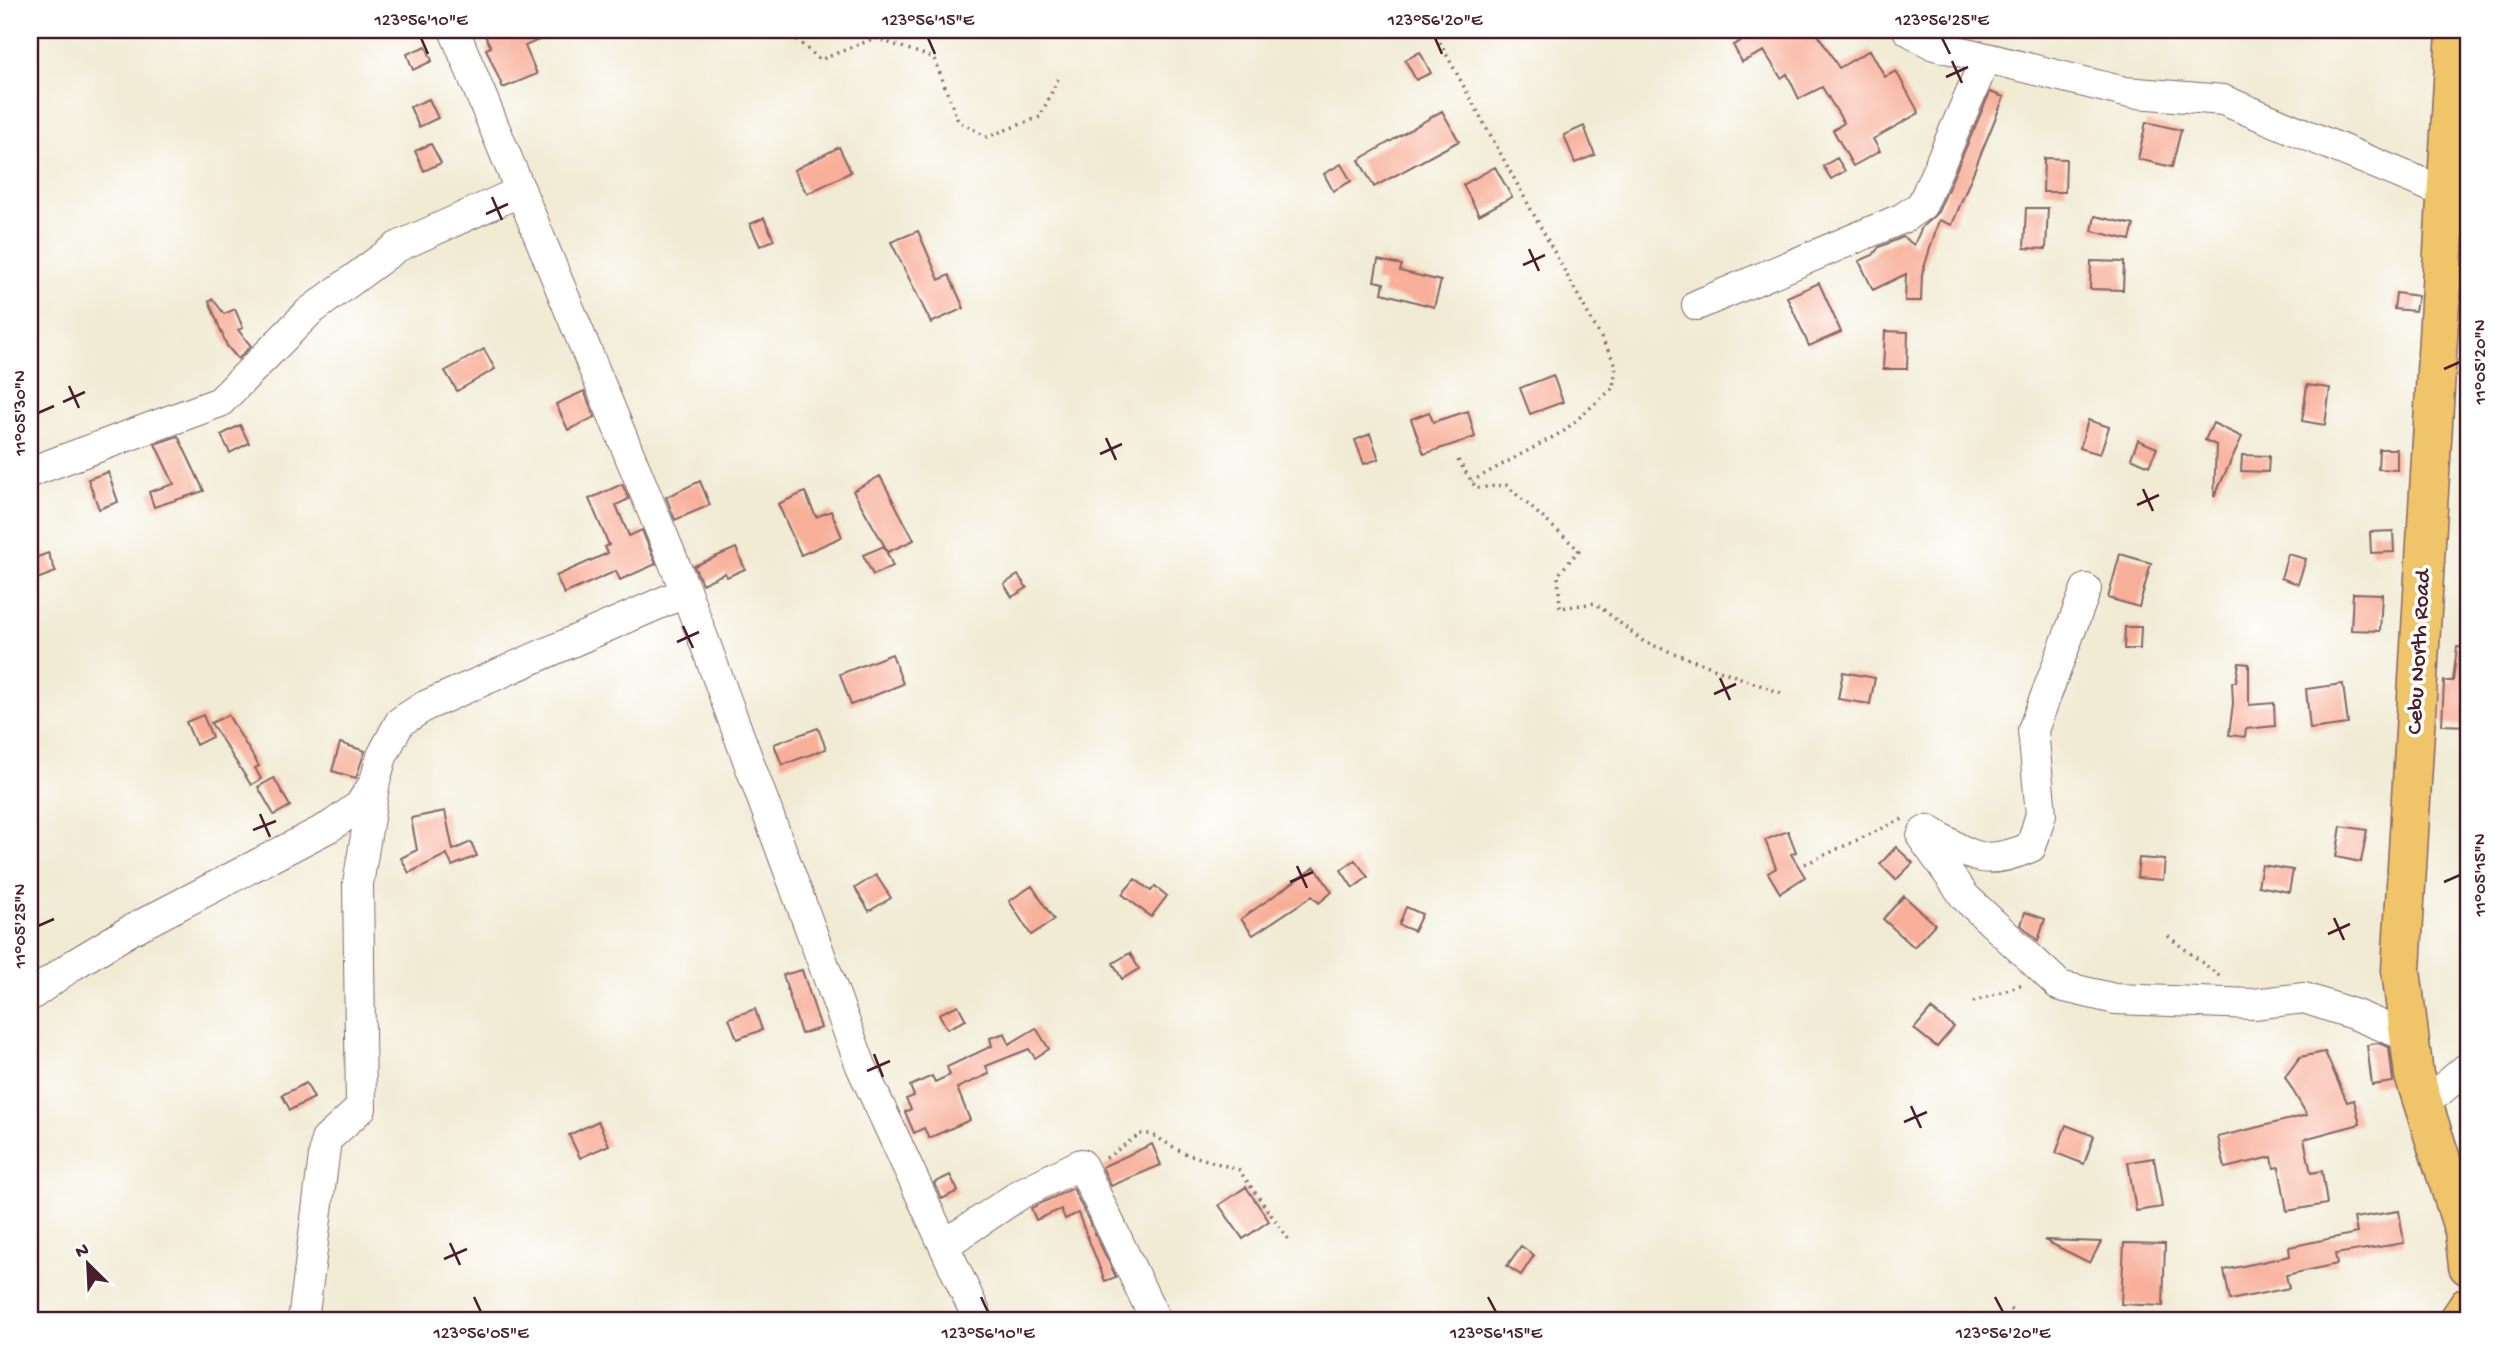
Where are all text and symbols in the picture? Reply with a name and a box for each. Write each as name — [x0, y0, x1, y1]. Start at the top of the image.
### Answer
text: 123°56'10"E — [374, 11, 468, 32]
text: 123°56'15"E — [881, 11, 975, 32]
text: 123°56'20"E — [1387, 11, 1483, 32]
text: 123°56'25"E — [1894, 11, 1990, 32]
text: 11°05'20"N — [2471, 319, 2492, 406]
text: 11°05'30"N — [11, 370, 32, 457]
street label: Cebu North Road — [2402, 567, 2438, 735]
text: 11°05'15"N — [2471, 834, 2492, 917]
text: 11°05'25"N — [11, 884, 32, 969]
north arrow — [52, 1228, 122, 1298]
text: N — [72, 1239, 93, 1265]
text: 123°56'05"E — [432, 1324, 529, 1345]
text: 123°56'10"E — [941, 1324, 1035, 1345]
text: 123°56'15"E — [1449, 1324, 1543, 1345]
text: 123°56'20"E — [1955, 1324, 2051, 1345]

